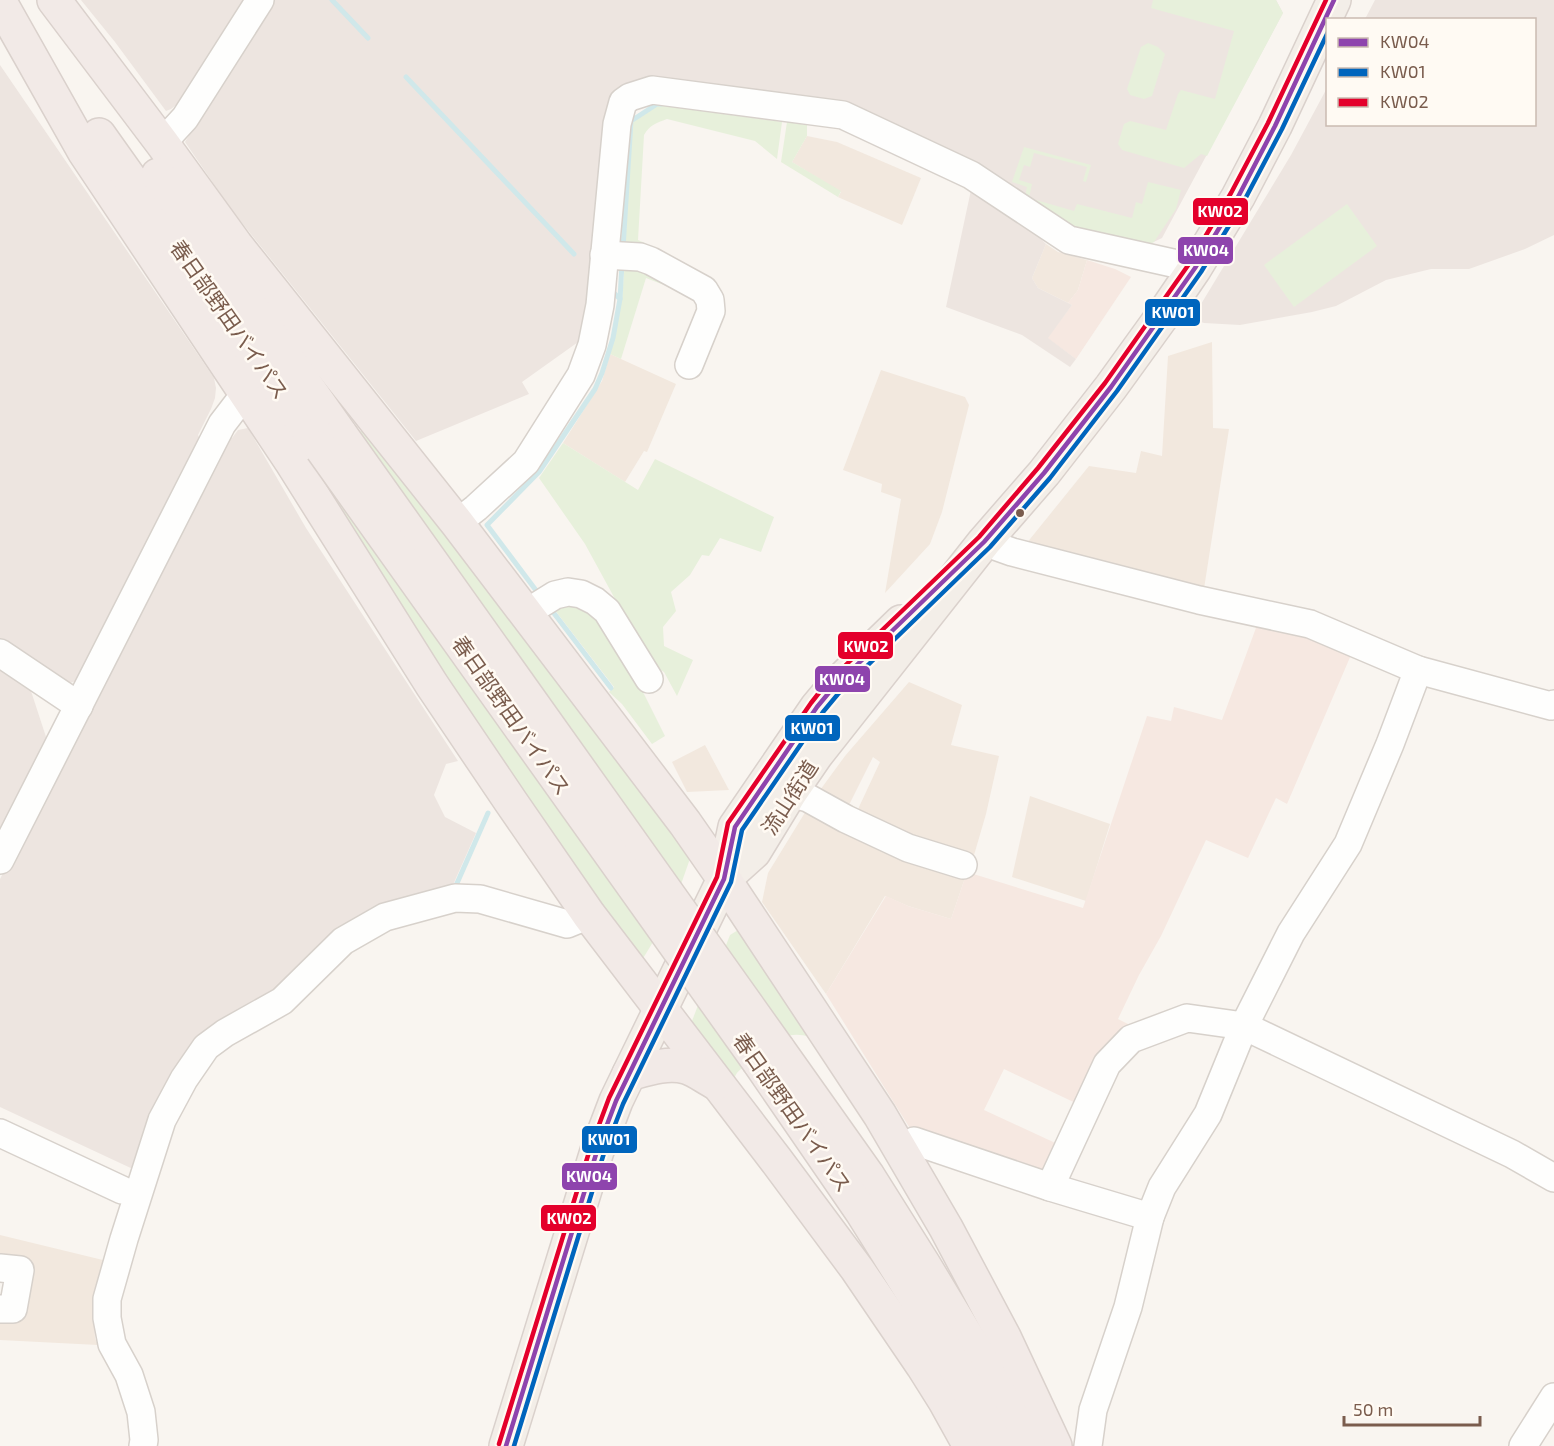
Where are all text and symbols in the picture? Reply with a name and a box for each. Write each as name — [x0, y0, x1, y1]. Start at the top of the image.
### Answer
legend — [1326, 18, 1536, 126]
text: KW04 — [1380, 30, 1430, 52]
text: KW01 — [1380, 60, 1426, 82]
text: KW02 — [1380, 90, 1429, 112]
line badge: KW02 — [1192, 197, 1249, 226]
text: KW02 — [1197, 201, 1243, 220]
street label: 春日部野田バイパス — [166, 235, 294, 403]
line badge: KW04 — [1177, 236, 1234, 265]
text: KW04 — [1183, 240, 1229, 259]
line badge: KW01 — [1144, 298, 1201, 327]
text: KW01 — [1152, 302, 1194, 321]
unlabelled marker — [1014, 507, 1026, 519]
street label: 春日部野田バイパス — [448, 631, 576, 799]
line badge: KW02 — [837, 631, 894, 660]
text: KW02 — [843, 636, 889, 655]
line badge: KW04 — [814, 665, 871, 693]
text: KW04 — [819, 669, 865, 688]
line badge: KW01 — [784, 714, 841, 742]
text: KW01 — [791, 718, 833, 737]
street label: 流山街道 — [756, 755, 822, 839]
street label: 春日部野田バイパス — [729, 1028, 857, 1196]
line badge: KW01 — [581, 1125, 638, 1154]
text: KW01 — [588, 1129, 630, 1148]
line badge: KW04 — [561, 1162, 618, 1191]
text: KW04 — [566, 1166, 612, 1185]
line badge: KW02 — [540, 1204, 597, 1232]
text: KW02 — [546, 1208, 592, 1227]
scale bar — [1344, 1389, 1480, 1427]
text: 50 m — [1353, 1398, 1393, 1420]

